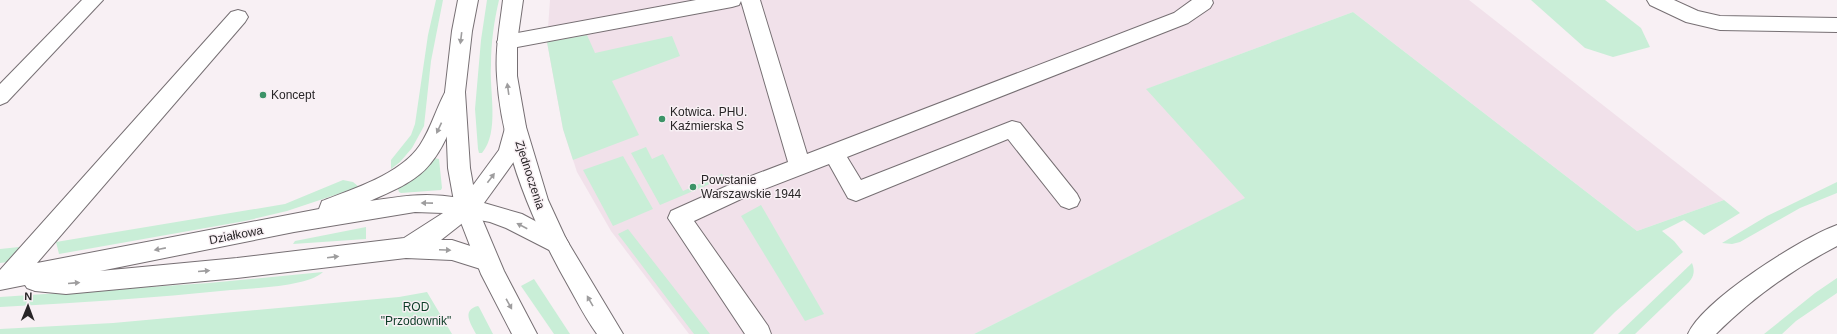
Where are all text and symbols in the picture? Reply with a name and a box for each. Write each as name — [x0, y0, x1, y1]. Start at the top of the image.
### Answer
one-way arrow — [458, 32, 464, 44]
one-way arrow — [505, 83, 512, 95]
place label: Koncept — [271, 88, 316, 102]
marker: Koncept — [258, 90, 268, 100]
place label: Kotwica. PHU. Kaźmierska S — [670, 105, 747, 133]
marker: Kotwica. PHU. Kaźmierska S — [657, 114, 667, 124]
one-way arrow — [436, 122, 442, 133]
street label: Zjednoczenia — [512, 139, 548, 211]
one-way arrow — [487, 173, 496, 184]
place label: Powstanie Warszawskie 1944 — [701, 173, 802, 201]
marker: Powstanie Warszawskie 1944 — [688, 182, 698, 192]
one-way arrow — [420, 200, 433, 206]
one-way arrow — [517, 222, 528, 229]
street label: Działkowa — [208, 223, 264, 247]
one-way arrow — [153, 247, 166, 253]
one-way arrow — [438, 247, 451, 253]
one-way arrow — [327, 254, 339, 260]
one-way arrow — [198, 268, 210, 275]
one-way arrow — [68, 280, 80, 287]
north arrow — [8, 286, 48, 326]
text: N — [24, 290, 32, 302]
one-way arrow — [586, 295, 593, 307]
one-way arrow — [506, 298, 512, 310]
park label: ROD "Przodownik" — [381, 300, 451, 328]

